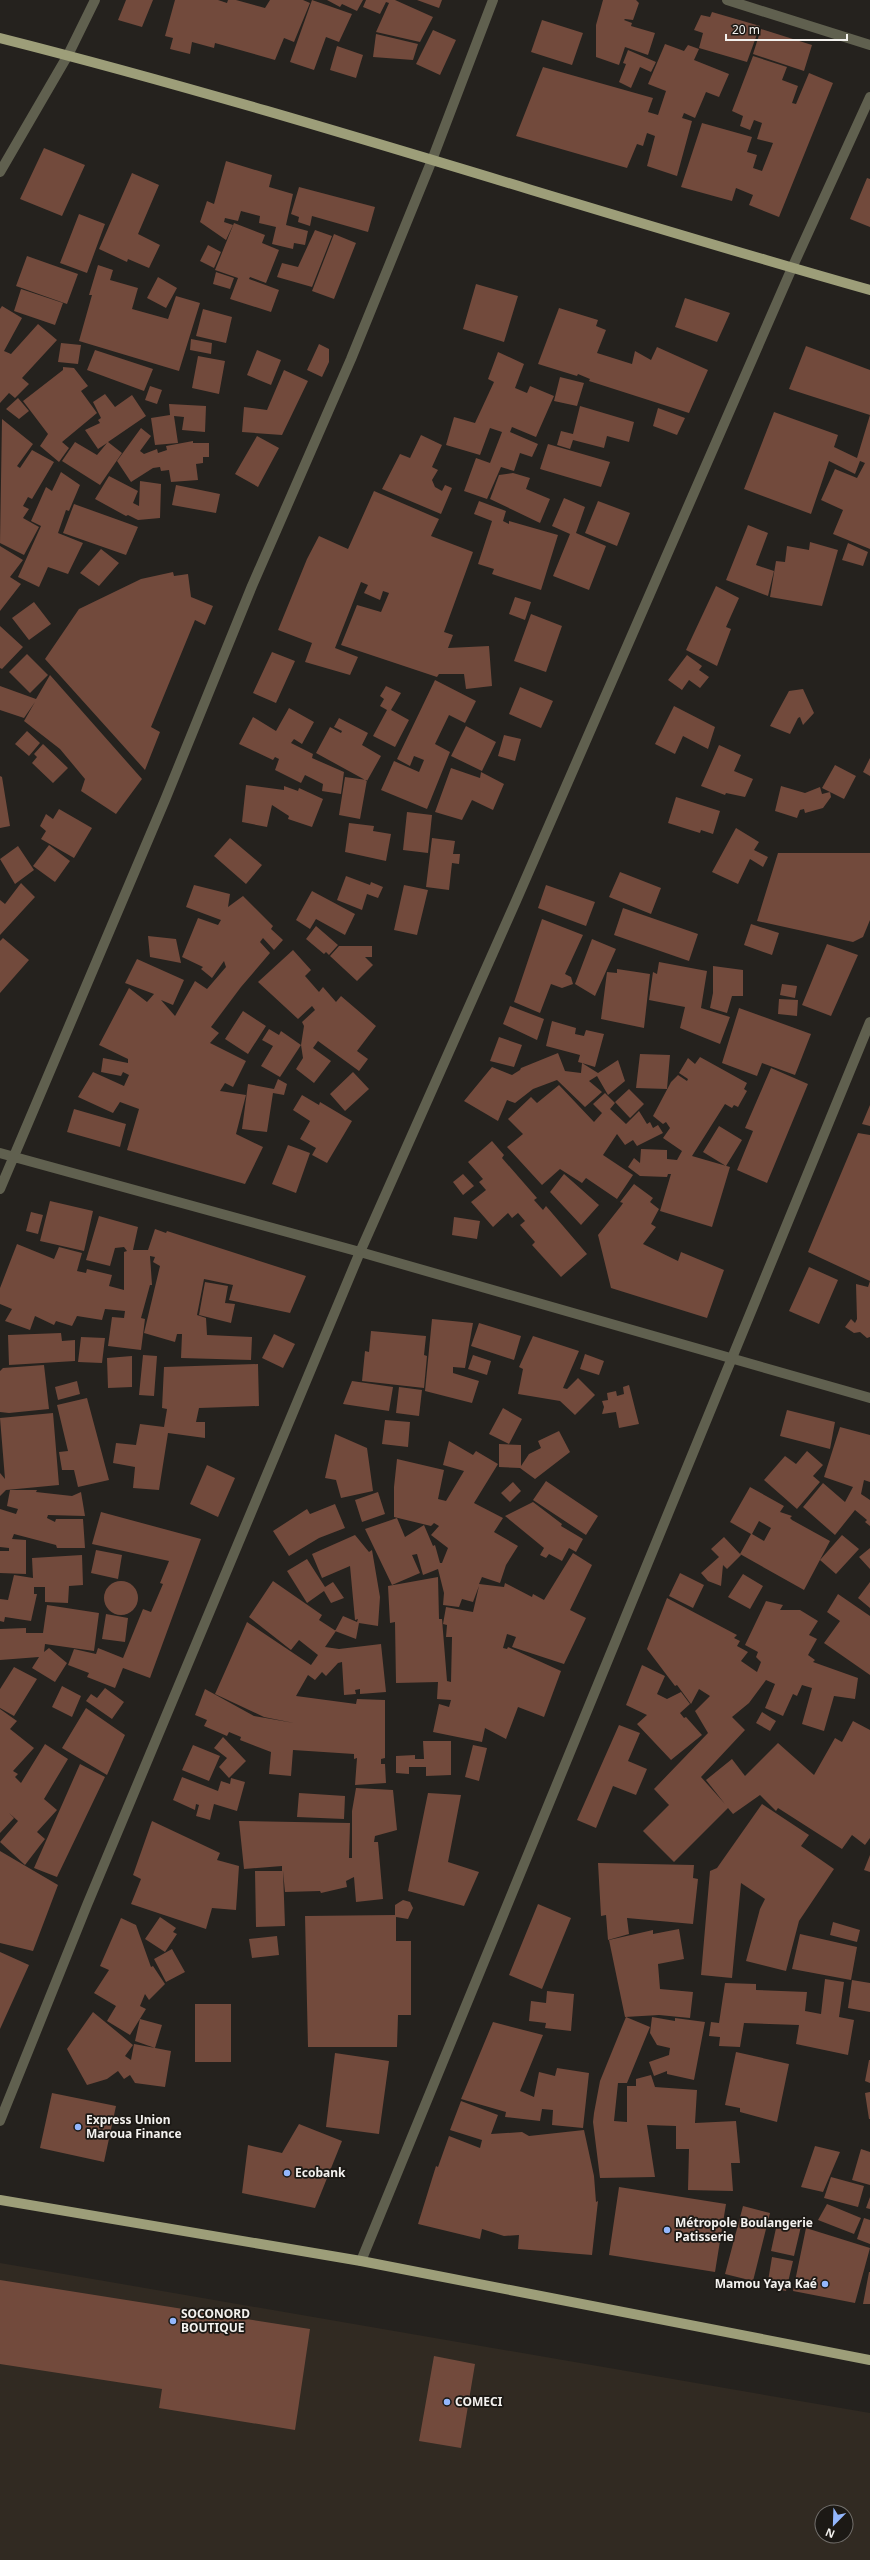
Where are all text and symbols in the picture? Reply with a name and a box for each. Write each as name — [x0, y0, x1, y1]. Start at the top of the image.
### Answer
scale bar — [726, 16, 847, 42]
text: 20 m — [732, 21, 760, 38]
place label: Express Union Maroua Finance — [86, 2111, 182, 2142]
marker: Express Union Maroua Finance — [73, 2122, 83, 2132]
place label: Ecobank — [295, 2164, 346, 2181]
marker: Ecobank — [282, 2168, 292, 2178]
place label: Métropole Boulangerie Patisserie — [675, 2214, 813, 2245]
marker: Métropole Boulangerie Patisserie — [662, 2225, 672, 2235]
place label: Mamou Yaya Kaé — [715, 2275, 817, 2292]
marker: Mamou Yaya Kaé — [820, 2279, 830, 2289]
place label: SOCONORD BOUTIQUE — [181, 2305, 250, 2336]
marker: SOCONORD BOUTIQUE — [168, 2316, 178, 2326]
place label: COMECI — [455, 2393, 503, 2410]
marker: COMECI — [442, 2397, 452, 2407]
north arrow — [814, 2504, 854, 2544]
text: N — [823, 2525, 837, 2542]

